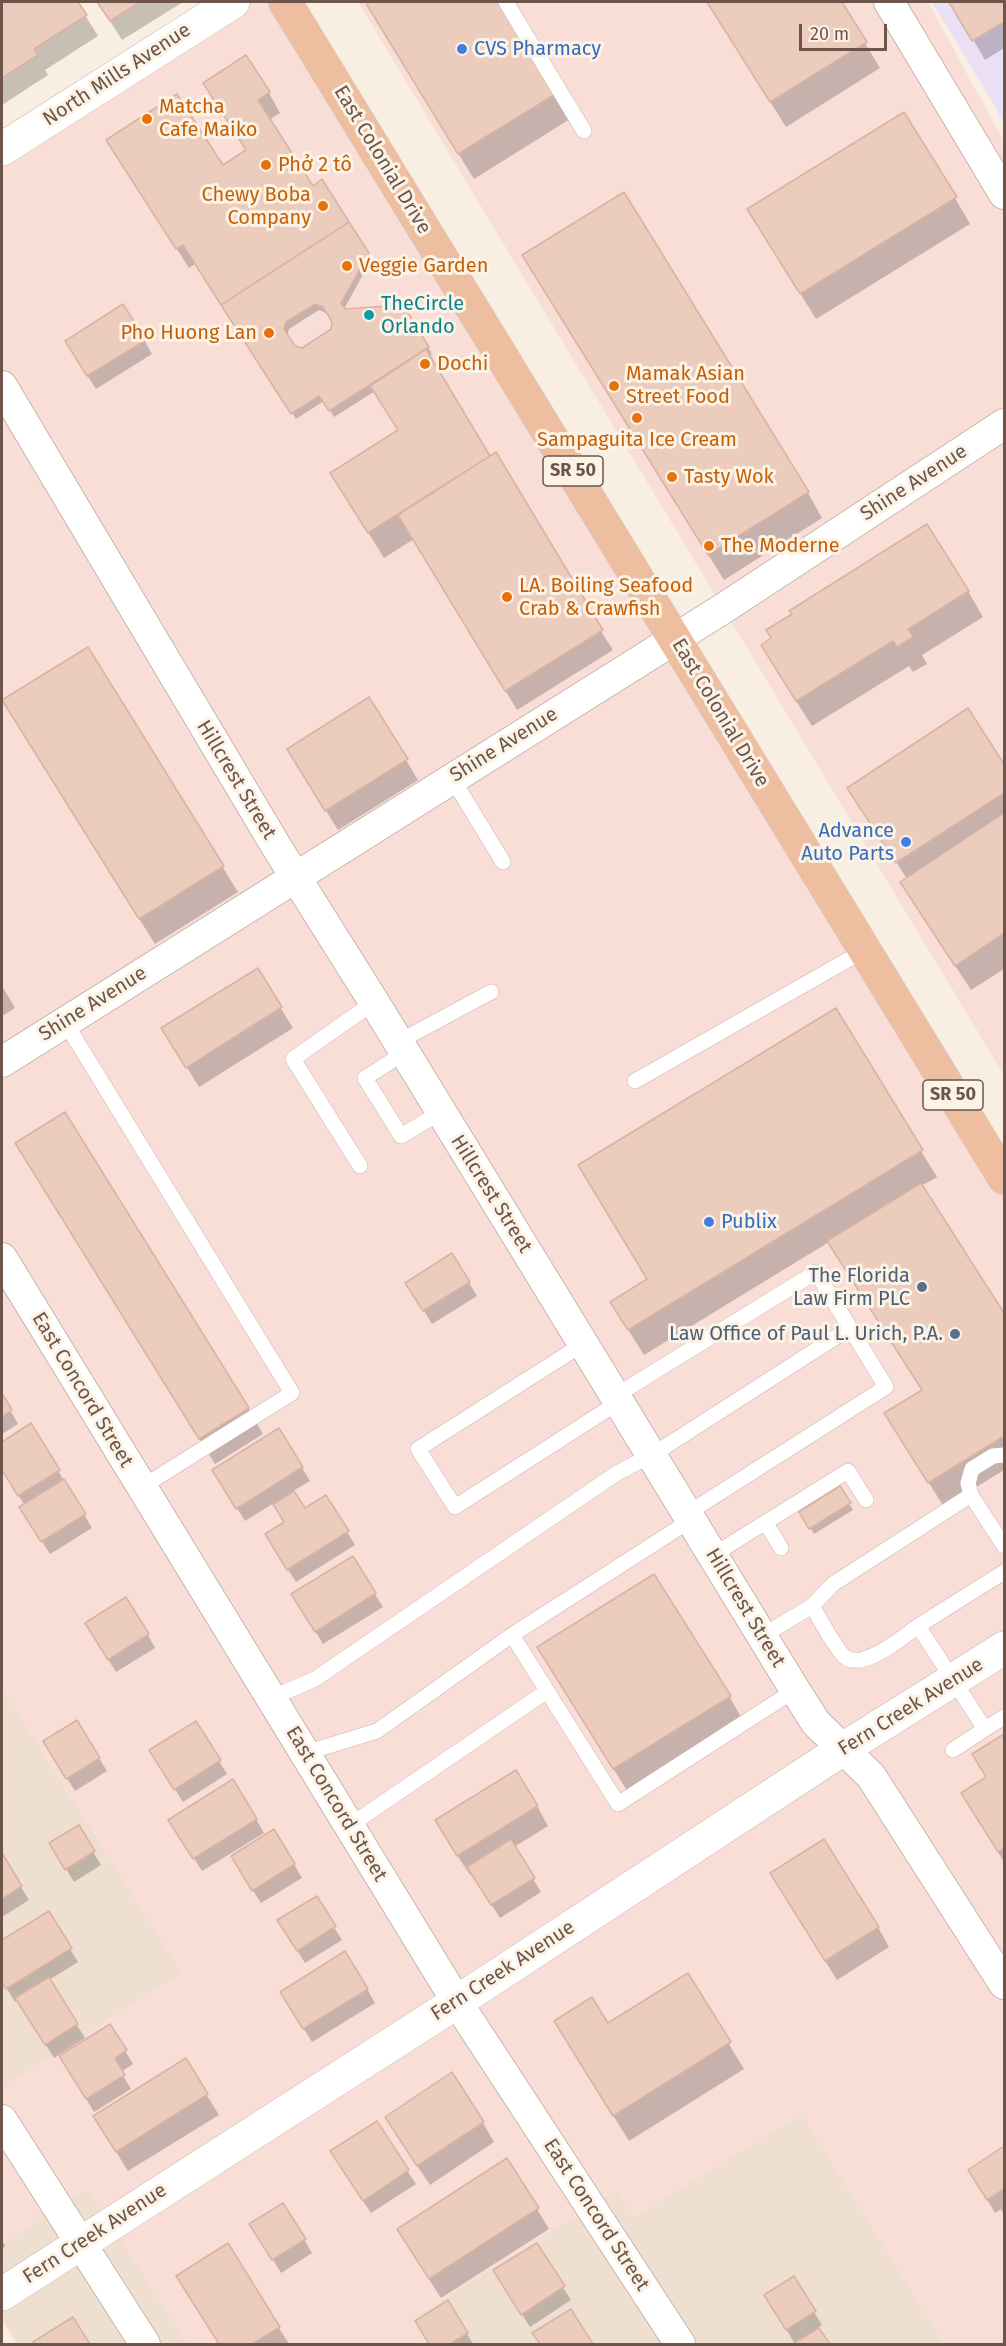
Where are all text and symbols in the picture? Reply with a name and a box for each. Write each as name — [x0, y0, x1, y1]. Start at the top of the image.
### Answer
scale bar — [802, 12, 890, 50]
street label: North Mills Avenue — [39, 18, 195, 132]
text: 20 m — [810, 23, 849, 45]
place label: CVS Pharmacy — [474, 37, 601, 61]
marker: CVS Pharmacy — [455, 42, 469, 56]
street label: East Colonial Drive — [328, 81, 436, 239]
place label: Matcha Cafe Maiko — [159, 95, 257, 142]
marker: Matcha Cafe Maiko — [140, 112, 154, 126]
place label: Phở 2 tô — [278, 153, 352, 177]
marker: Phở 2 tô — [259, 158, 273, 172]
place label: Chewy Boba Company — [202, 183, 311, 230]
marker: Chewy Boba Company — [316, 199, 330, 213]
place label: Veggie Garden — [359, 254, 488, 278]
marker: Veggie Garden — [340, 259, 354, 273]
place label: TheCircle Orlando — [381, 292, 464, 339]
marker: TheCircle Orlando — [362, 308, 376, 322]
place label: Pho Huong Lan — [120, 321, 257, 345]
marker: Pho Huong Lan — [262, 326, 276, 340]
place label: Dochi — [437, 352, 488, 376]
marker: Dochi — [418, 357, 432, 371]
place label: Mamak Asian Street Food — [626, 362, 745, 409]
marker: Mamak Asian Street Food — [607, 379, 621, 393]
marker: Sampaguita Ice Cream — [630, 411, 644, 425]
place label: Sampaguita Ice Cream — [537, 428, 737, 452]
street label: Shine Avenue — [856, 440, 972, 526]
road number: SR 50 — [543, 456, 603, 486]
place label: Tasty Wok — [684, 465, 774, 489]
marker: Tasty Wok — [665, 470, 679, 484]
place label: The Moderne — [721, 534, 840, 558]
marker: The Moderne — [702, 539, 716, 553]
place label: LA. Boiling Seafood Crab & Crawfish — [519, 574, 693, 621]
marker: LA. Boiling Seafood Crab & Crawfish — [500, 590, 514, 604]
street label: East Colonial Drive — [666, 634, 774, 792]
street label: Shine Avenue — [446, 702, 562, 788]
street label: Hillcrest Street — [191, 716, 281, 844]
place label: Advance Auto Parts — [801, 819, 894, 866]
marker: Advance Auto Parts — [899, 835, 913, 849]
street label: Shine Avenue — [35, 961, 151, 1047]
road number: SR 50 — [923, 1080, 983, 1110]
street label: Hillcrest Street — [445, 1131, 537, 1257]
place label: Publix — [721, 1210, 777, 1234]
marker: Publix — [702, 1215, 716, 1229]
place label: The Florida Law Firm PLC — [793, 1264, 910, 1311]
marker: The Florida Law Firm PLC — [915, 1280, 929, 1294]
street label: East Concord Street — [26, 1308, 138, 1472]
place label: Law Office of Paul L. Urich, P.A. — [669, 1322, 943, 1346]
marker: Law Office of Paul L. Urich, P.A. — [948, 1327, 962, 1341]
street label: Hillcrest Street — [700, 1544, 790, 1672]
street label: Fern Creek Avenue — [834, 1653, 988, 1761]
street label: East Concord Street — [280, 1722, 392, 1886]
street label: Fern Creek Avenue — [427, 1916, 579, 2026]
street label: East Concord Street — [538, 2134, 654, 2296]
street label: Fern Creek Avenue — [19, 2179, 171, 2289]

